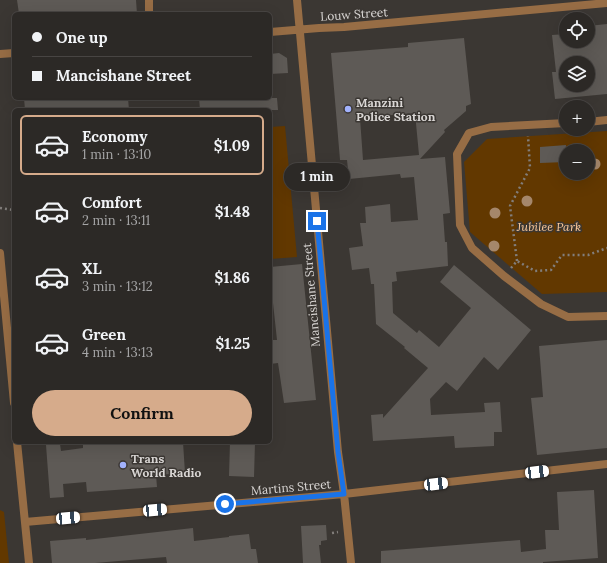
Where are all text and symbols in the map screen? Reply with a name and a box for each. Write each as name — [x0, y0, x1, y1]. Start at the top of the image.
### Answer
street label: Louw Street — [320, 4, 389, 24]
map controls — [559, 12, 595, 180]
button: locate — [559, 12, 595, 48]
text: One up — [56, 28, 107, 47]
button: layers — [559, 56, 595, 92]
text: Mancishane Street — [56, 66, 191, 85]
place label: Manzini Police Station — [356, 95, 436, 124]
button: + — [559, 100, 595, 136]
marker: Manzini Police Station — [343, 104, 353, 114]
icon: car — [34, 127, 70, 163]
text: Economy — [82, 127, 147, 146]
text: $1.09 — [214, 136, 250, 155]
button: − — [559, 144, 595, 180]
text: 1 min · 13:10 — [82, 146, 151, 163]
callout: 1 min — [284, 163, 350, 191]
text: 1 min — [300, 168, 334, 185]
icon: car — [34, 193, 70, 229]
text: Comfort — [82, 193, 142, 212]
text: $1.48 — [215, 202, 250, 221]
text: 2 min · 13:11 — [82, 212, 150, 229]
route end — [308, 212, 326, 230]
park label: Jubilee Park — [516, 219, 581, 234]
street label: Mancishane Street — [299, 242, 323, 348]
icon: car — [34, 259, 70, 295]
text: XL — [82, 259, 102, 278]
text: $1.86 — [214, 268, 250, 287]
text: 3 min · 13:12 — [82, 278, 153, 295]
icon: car — [34, 325, 70, 361]
text: Green — [82, 325, 126, 344]
text: $1.25 — [215, 334, 250, 353]
text: 4 min · 13:13 — [82, 344, 153, 361]
button: Confirm — [32, 390, 252, 436]
place label: Trans World Radio — [131, 451, 201, 480]
marker: Trans World Radio — [118, 460, 128, 470]
car — [524, 465, 550, 479]
street label: Martins Street — [250, 476, 332, 498]
car — [423, 477, 449, 491]
route start — [216, 495, 234, 513]
car — [143, 503, 167, 517]
car — [56, 511, 80, 525]

